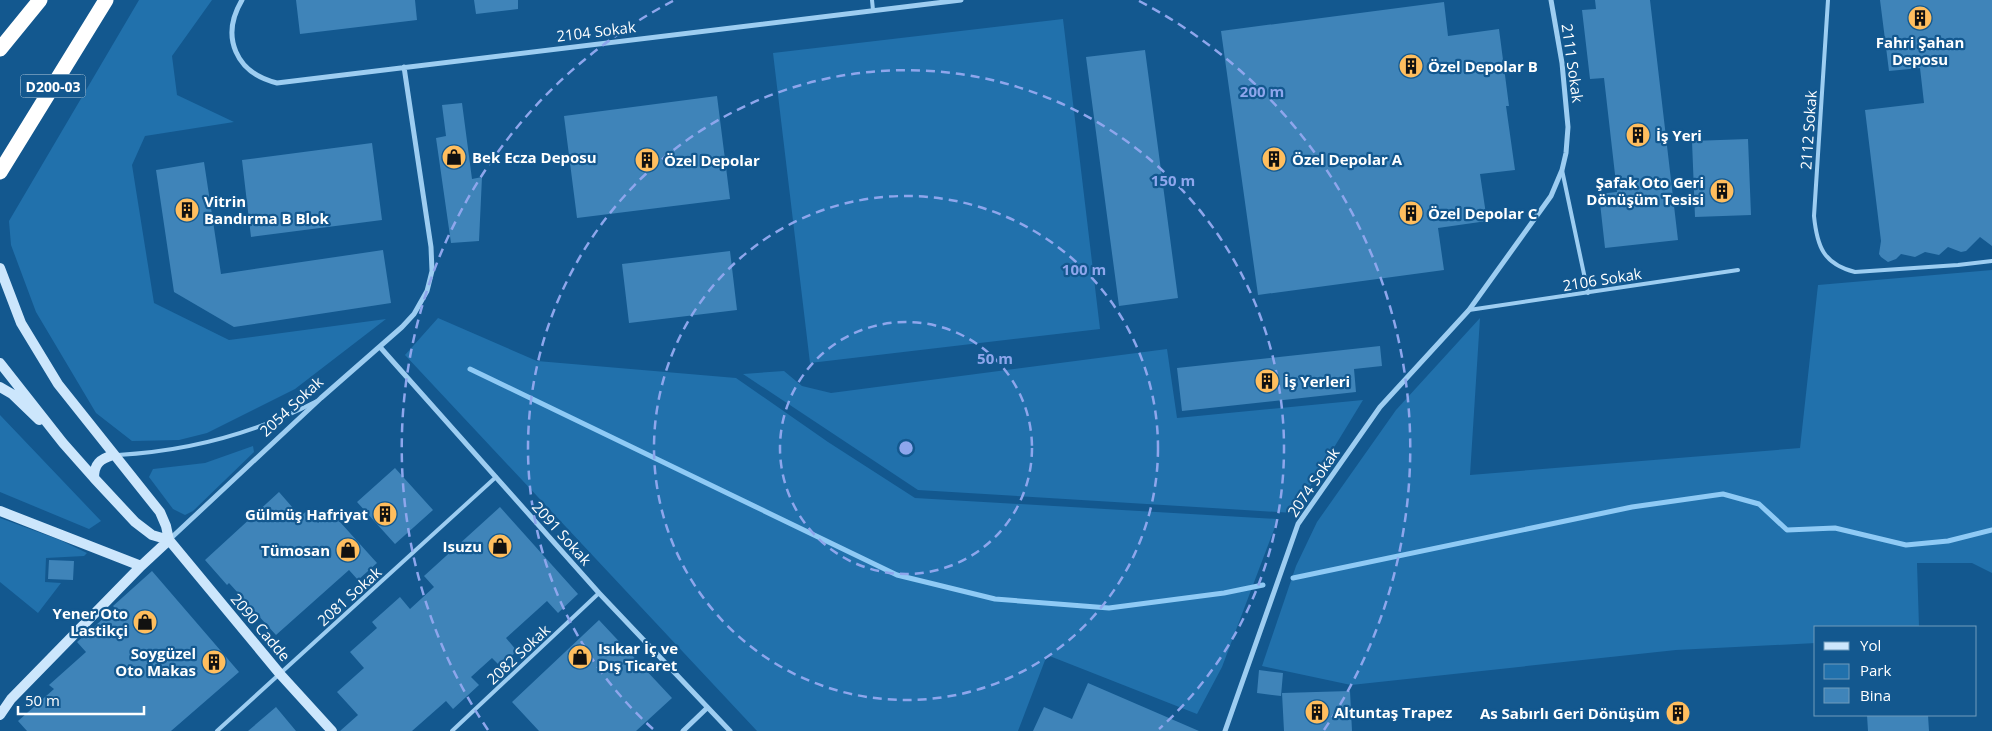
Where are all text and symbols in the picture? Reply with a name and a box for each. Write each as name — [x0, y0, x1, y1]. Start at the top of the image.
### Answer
building icon: Fahri Şahan Deposu — [1907, 5, 1933, 31]
street label: 2104 Sokak — [555, 16, 637, 46]
street label: 2111 Sokak — [1558, 22, 1588, 104]
place label: Fahri Şahan Deposu — [1876, 32, 1964, 69]
building icon: Özel Depolar B — [1398, 53, 1424, 79]
place label: Özel Depolar B — [1428, 56, 1538, 76]
road number: D200-03 — [20, 74, 86, 98]
text: 200 m — [1240, 81, 1284, 101]
street label: 2112 Sokak — [1795, 90, 1821, 170]
building icon: İş Yeri — [1625, 122, 1651, 148]
place label: İş Yeri — [1656, 125, 1702, 145]
shop icon: Bek Ecza Deposu — [441, 144, 467, 170]
building icon: Özel Depolar A — [1261, 146, 1287, 172]
place label: Bek Ecza Deposu — [472, 147, 597, 167]
building icon: Özel Depolar — [634, 147, 660, 173]
place label: Özel Depolar A — [1292, 149, 1403, 169]
place label: Özel Depolar — [664, 150, 760, 170]
text: 150 m — [1151, 170, 1195, 190]
place label: Şafak Oto Geri Dönüşüm Tesisi — [1586, 172, 1704, 209]
building icon: Şafak Oto Geri Dönüşüm Tesisi — [1709, 178, 1735, 204]
place label: Vitrin Bandırma B Blok — [204, 191, 329, 228]
building icon: Vitrin Bandırma B Blok — [174, 197, 200, 223]
building icon: Özel Depolar C — [1398, 200, 1424, 226]
place label: Özel Depolar C — [1428, 203, 1538, 223]
text: 100 m — [1062, 259, 1106, 279]
street label: 2106 Sokak — [1561, 263, 1643, 295]
text: 50 m — [977, 348, 1013, 368]
building icon: İş Yerleri — [1254, 368, 1280, 394]
street label: 2054 Sokak — [255, 371, 327, 440]
place label: İş Yerleri — [1284, 371, 1350, 391]
centre of rings — [897, 439, 915, 457]
street label: 2074 Sokak — [1282, 443, 1344, 521]
street label: 2091 Sokak — [528, 497, 596, 569]
building icon: Gülmüş Hafriyat — [372, 501, 398, 527]
place label: Gülmüş Hafriyat — [245, 504, 368, 524]
shop icon: Isuzu — [487, 533, 513, 559]
place label: Isuzu — [443, 536, 482, 556]
shop icon: Tümosan — [335, 537, 361, 563]
place label: Tümosan — [261, 540, 330, 560]
street label: 2081 Sokak — [313, 562, 385, 630]
street label: 2090 Cadde — [227, 589, 295, 665]
place label: Yener Oto Lastikçi — [53, 603, 128, 640]
shop icon: Yener Oto Lastikçi — [132, 609, 158, 635]
street label: 2082 Sokak — [482, 619, 554, 688]
legend — [1814, 626, 1977, 716]
text: Yol — [1860, 635, 1881, 655]
place label: Isıkar İç ve Dış Ticaret — [598, 638, 678, 675]
place label: Soygüzel Oto Makas — [115, 643, 196, 680]
shop icon: Isıkar İç ve Dış Ticaret — [567, 644, 593, 670]
building icon: Soygüzel Oto Makas — [201, 649, 227, 675]
text: Park — [1860, 660, 1891, 680]
scale bar — [18, 684, 144, 716]
text: Bina — [1860, 685, 1891, 705]
text: 50 m — [25, 690, 60, 710]
building icon: Altuntaş Trapez — [1304, 699, 1330, 725]
building icon: As Sabırlı Geri Dönüşüm — [1665, 700, 1691, 726]
place label: Altuntaş Trapez — [1334, 702, 1452, 722]
place label: As Sabırlı Geri Dönüşüm — [1480, 703, 1660, 723]

